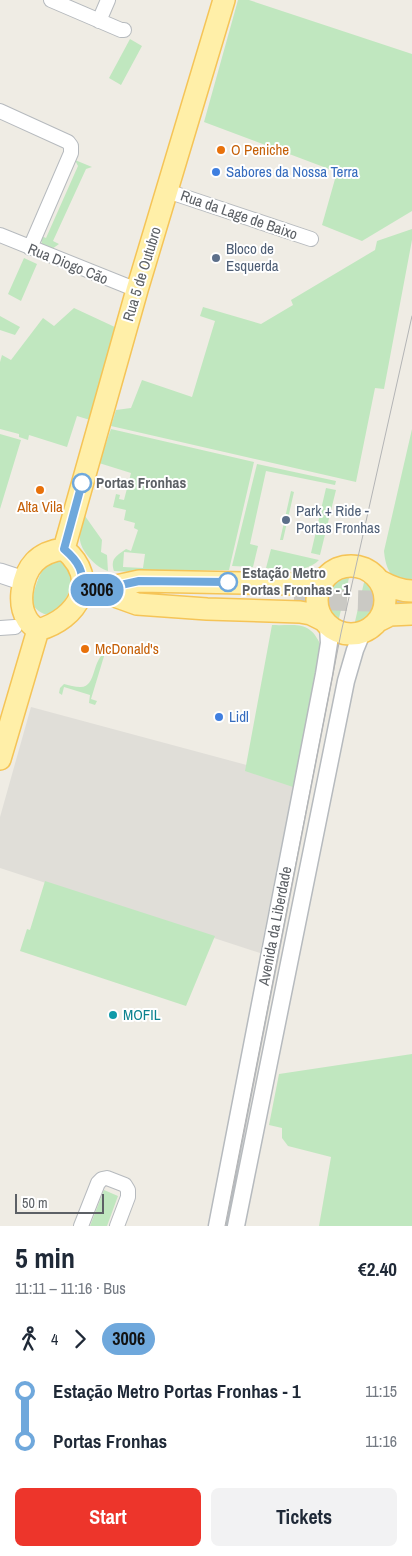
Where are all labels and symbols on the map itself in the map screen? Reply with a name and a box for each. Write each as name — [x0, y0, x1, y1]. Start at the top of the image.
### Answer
place label: O Peniche — [231, 139, 289, 160]
marker: O Peniche — [215, 144, 227, 156]
place label: Sabores da Nossa Terra — [226, 161, 359, 182]
marker: Sabores da Nossa Terra — [210, 166, 222, 178]
street label: Rua da Lage de Baixo — [178, 185, 301, 244]
street label: Rua 5 de Outubro — [117, 224, 166, 324]
street label: Rua Diogo Cão — [25, 238, 112, 289]
place label: Bloco de Esquerda — [226, 238, 279, 276]
marker: Bloco de Esquerda — [210, 252, 222, 264]
place label: Portas Fronhas — [96, 472, 186, 493]
marker: Portas Fronhas — [72, 473, 92, 493]
marker: Alta Vila — [34, 484, 46, 496]
place label: Alta Vila — [16, 496, 63, 517]
place label: Park + Ride - Portas Fronhas — [296, 500, 380, 538]
marker: Park + Ride - Portas Fronhas — [280, 514, 292, 526]
place label: Estação Metro Portas Fronhas - 1 — [242, 562, 350, 600]
marker: Estação Metro Portas Fronhas - 1 — [218, 572, 238, 592]
line badge: 3006 — [62, 574, 132, 606]
place label: McDonald's — [95, 638, 159, 659]
marker: McDonald's — [79, 643, 91, 655]
place label: Lidl — [229, 706, 249, 727]
marker: Lidl — [213, 711, 225, 723]
street label: Avenida da Liberdade — [252, 864, 296, 988]
place label: MOFIL — [123, 1004, 161, 1025]
marker: MOFIL — [107, 1009, 119, 1021]
scale bar — [15, 1191, 104, 1214]

